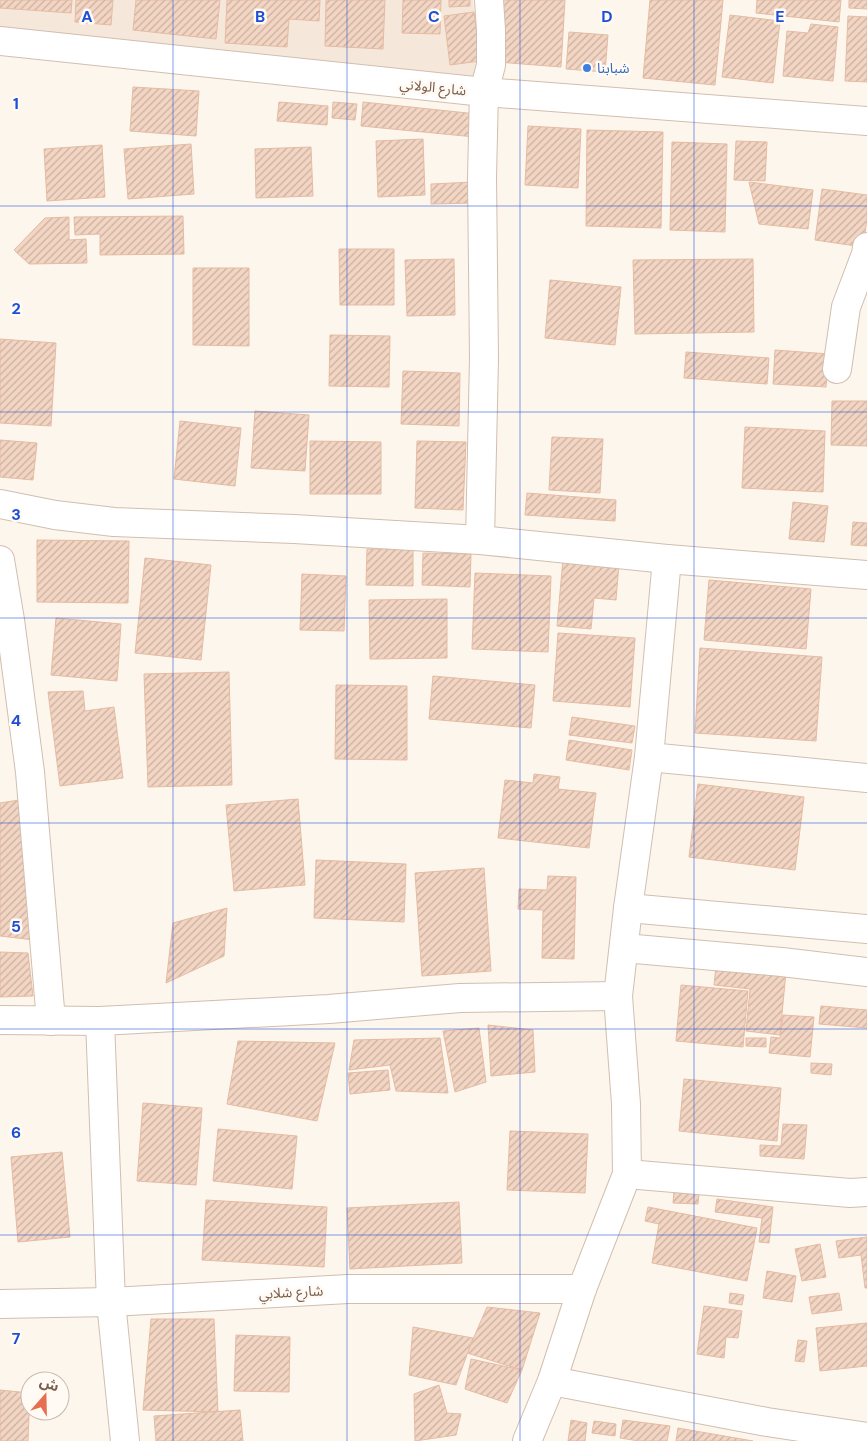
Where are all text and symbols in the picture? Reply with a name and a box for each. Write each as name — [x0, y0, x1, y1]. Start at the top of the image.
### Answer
text: A — [81, 6, 93, 27]
text: B — [255, 6, 265, 27]
text: C — [428, 6, 440, 27]
text: D — [601, 6, 613, 27]
text: E — [775, 6, 785, 27]
place label: شبابنا — [597, 59, 630, 77]
marker: شبابنا — [581, 62, 593, 74]
street label: شارع الولاني — [399, 75, 467, 102]
text: 1 — [13, 93, 19, 114]
text: 2 — [11, 298, 21, 319]
text: 3 — [11, 504, 21, 525]
text: 4 — [11, 710, 21, 731]
text: 5 — [11, 916, 21, 937]
text: 6 — [11, 1122, 21, 1143]
street label: شارع شلابي — [258, 1281, 324, 1305]
text: 7 — [12, 1328, 21, 1349]
north arrow — [20, 1371, 70, 1421]
text: ش — [37, 1372, 62, 1396]

